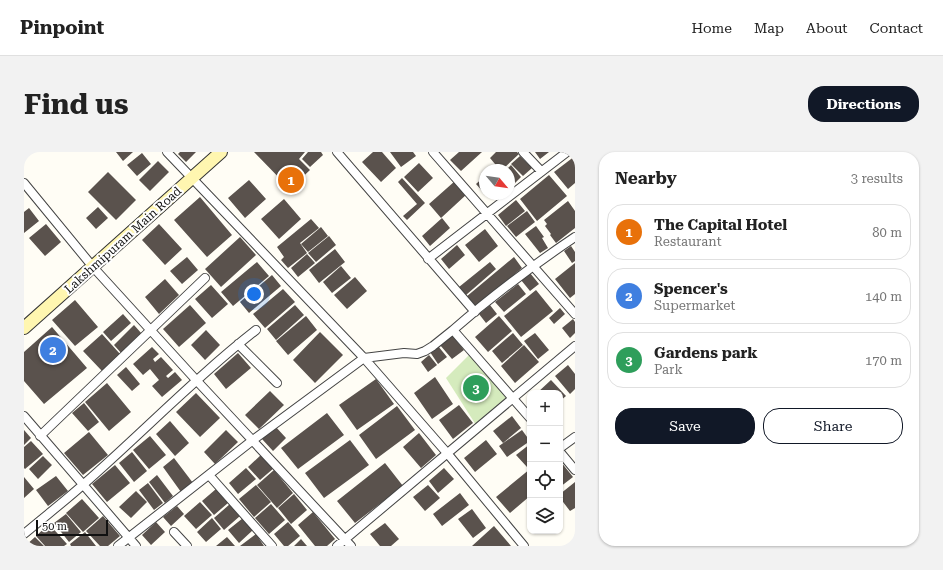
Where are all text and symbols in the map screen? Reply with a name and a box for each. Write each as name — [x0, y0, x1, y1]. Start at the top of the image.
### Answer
text: Pinpoint — [20, 16, 104, 39]
text: Home — [691, 20, 732, 36]
text: Map — [754, 20, 784, 36]
text: About — [806, 20, 848, 36]
text: Contact — [870, 20, 923, 36]
button: Directions — [808, 86, 919, 122]
text: Find us — [24, 88, 128, 121]
north arrow — [479, 164, 515, 200]
pin: 1 — [278, 165, 304, 195]
text: Nearby — [615, 168, 677, 188]
text: 3 results — [851, 171, 903, 186]
street label: Lakshmipuram Main Road — [62, 184, 185, 296]
text: The Capital Hotel — [654, 216, 787, 234]
text: 1 — [625, 225, 633, 240]
text: 80 m — [872, 225, 902, 240]
text: Restaurant — [654, 234, 722, 249]
text: Spencer's — [654, 280, 728, 298]
your location — [244, 284, 264, 304]
text: 2 — [625, 289, 633, 304]
text: 140 m — [865, 289, 902, 304]
text: Supermarket — [654, 298, 735, 313]
pin: 2 — [40, 335, 66, 365]
text: Gardens park — [654, 344, 758, 362]
text: 3 — [625, 353, 633, 368]
text: 170 m — [865, 353, 902, 368]
text: Park — [654, 362, 683, 377]
pin: 3 — [463, 373, 489, 403]
map controls — [527, 390, 563, 534]
button: + — [527, 390, 563, 426]
button: Save — [615, 408, 755, 444]
button: Share — [763, 408, 903, 444]
button: − — [527, 426, 563, 462]
button: locate — [527, 462, 563, 498]
button: layers — [527, 498, 563, 534]
scale bar — [36, 518, 108, 537]
text: 50 m — [42, 520, 67, 533]

